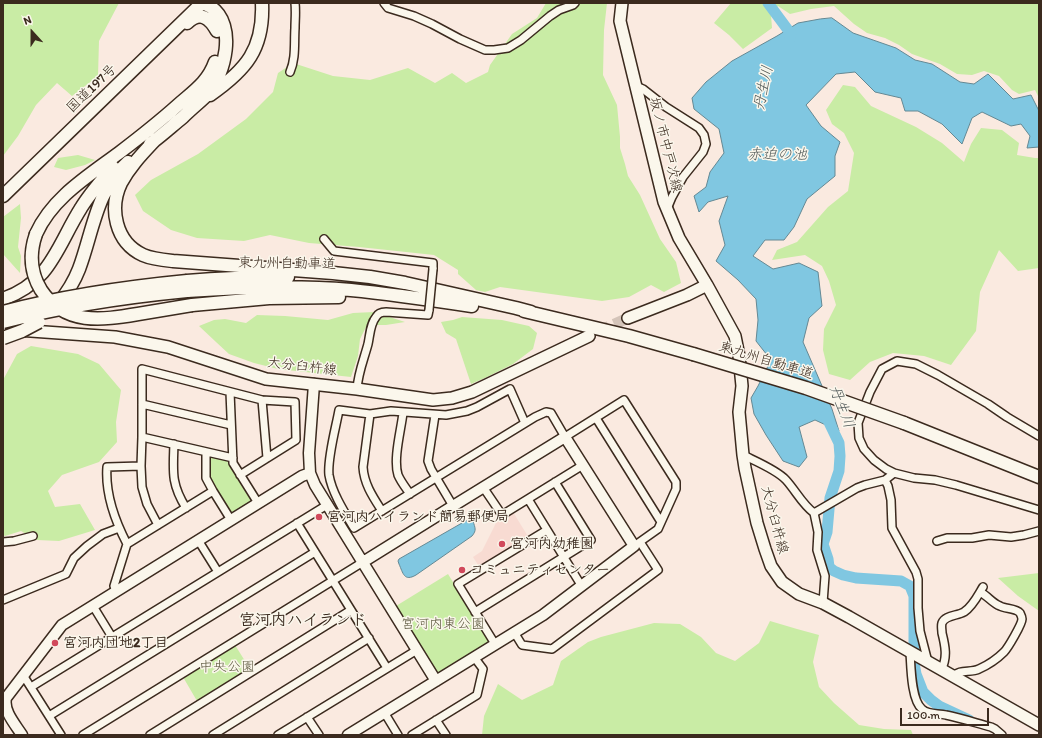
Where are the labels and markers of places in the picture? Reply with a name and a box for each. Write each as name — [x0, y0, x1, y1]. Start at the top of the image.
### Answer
place label: 宮河内ハイランド簡易郵便局 — [327, 509, 509, 525]
marker: 宮河内ハイランド簡易郵便局 — [314, 512, 324, 522]
place label: 宮河内幼稚園 — [510, 536, 594, 552]
marker: 宮河内幼稚園 — [497, 539, 507, 549]
place label: コミュニティセンター — [470, 562, 610, 578]
marker: コミュニティセンター — [457, 565, 467, 575]
place label: 宮河内団地2丁目 — [63, 635, 168, 651]
marker: 宮河内団地2丁目 — [50, 638, 60, 648]

